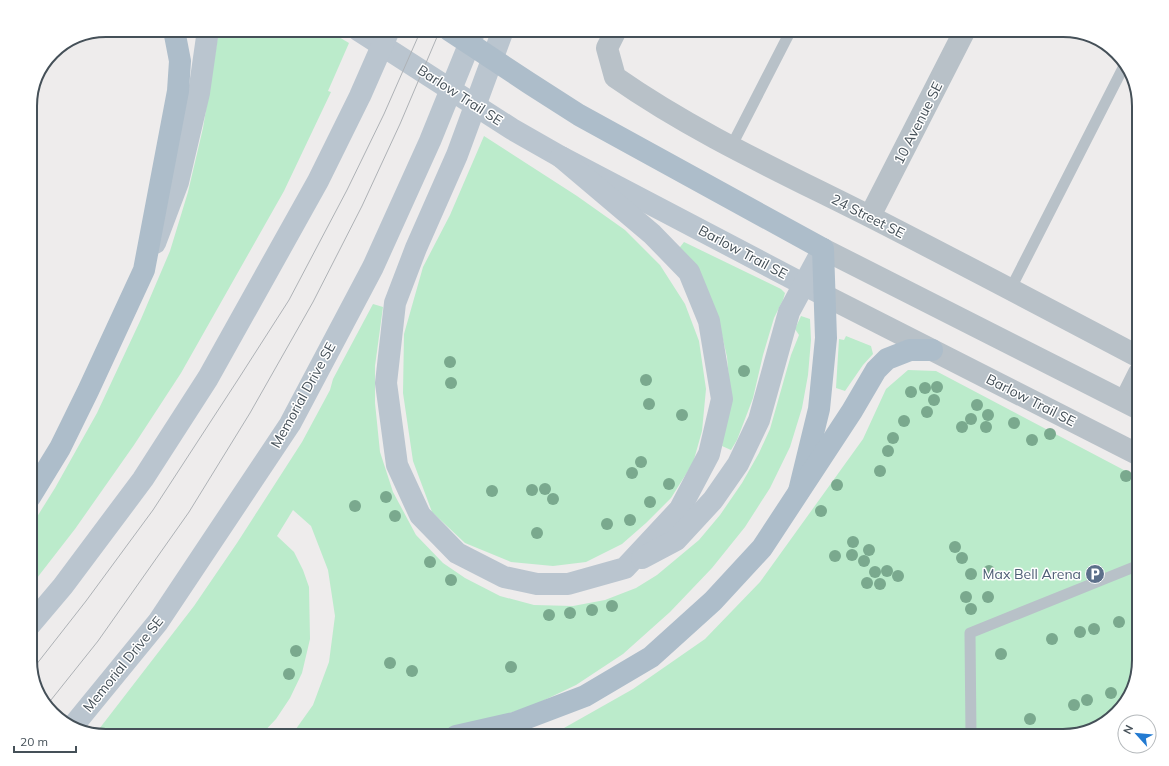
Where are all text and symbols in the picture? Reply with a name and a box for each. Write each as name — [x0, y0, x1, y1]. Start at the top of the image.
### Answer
street label: Barlow Trail SE — [414, 61, 506, 129]
street label: 10 Avenue SE — [890, 79, 946, 167]
street label: 24 Street SE — [828, 190, 908, 242]
street label: Barlow Trail SE — [695, 221, 791, 283]
street label: Memorial Drive SE — [266, 339, 340, 451]
street label: Barlow Trail SE — [983, 370, 1079, 430]
parking icon: Max Bell Arena — [1084, 563, 1106, 585]
place label: Max Bell Arena — [982, 565, 1081, 583]
street label: Memorial Drive SE — [79, 612, 167, 716]
north arrow — [1117, 714, 1157, 754]
text: N — [1120, 723, 1136, 736]
scale bar — [14, 728, 76, 754]
text: 20 m — [20, 734, 48, 749]

